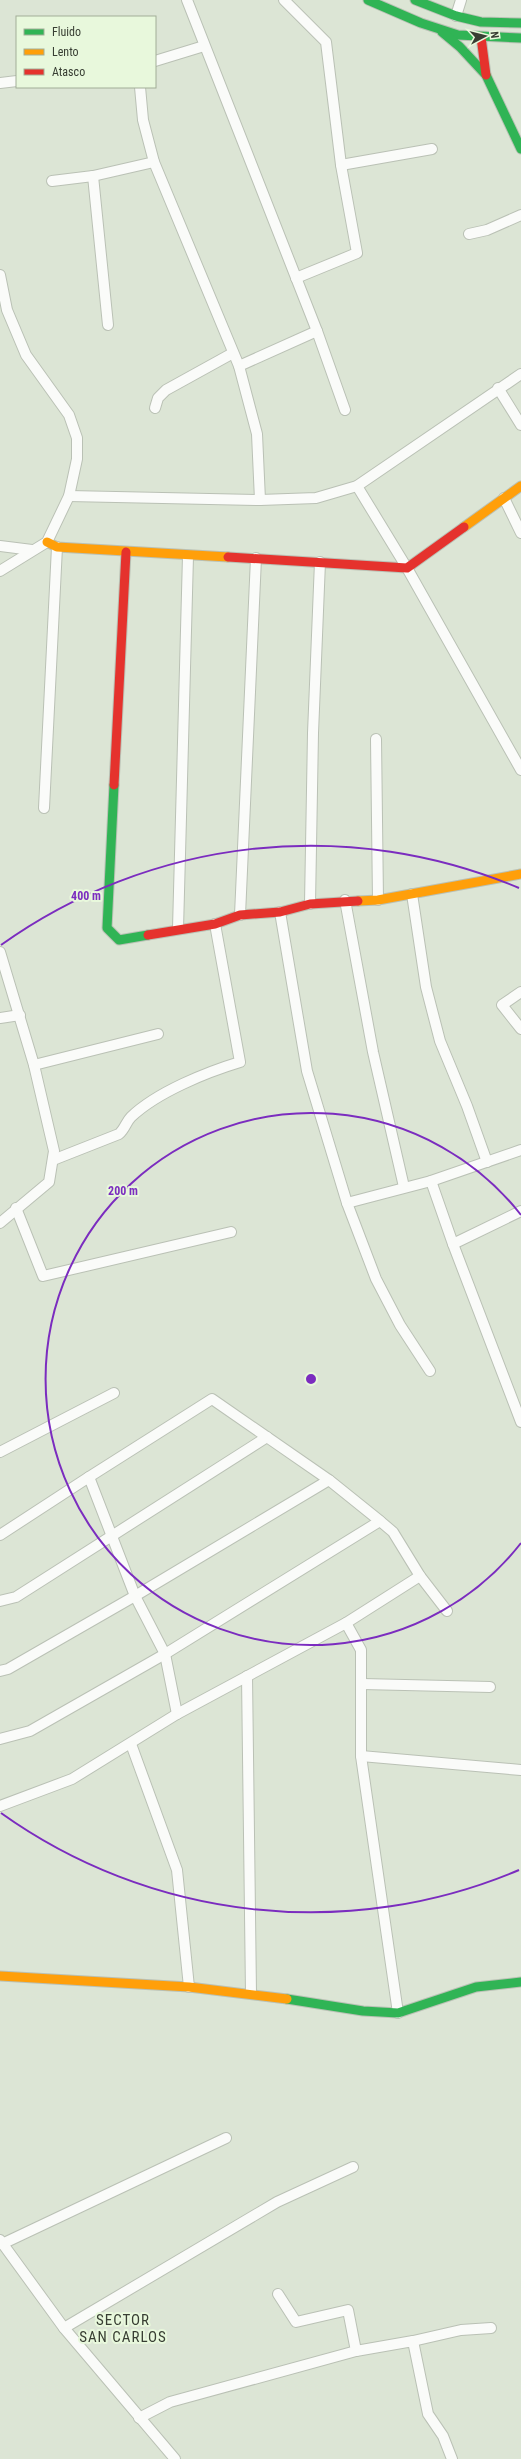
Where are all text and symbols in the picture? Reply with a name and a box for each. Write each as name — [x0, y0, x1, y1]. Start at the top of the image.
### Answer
legend — [16, 16, 156, 88]
north arrow — [465, 16, 505, 56]
text: Fluido — [52, 25, 81, 39]
text: N — [488, 31, 501, 39]
text: Lento — [52, 45, 79, 59]
text: Atasco — [52, 65, 85, 79]
text: 400 m — [71, 889, 101, 903]
text: 200 m — [108, 1184, 138, 1198]
centre of rings — [304, 1372, 318, 1386]
district label: SECTOR SAN CARLOS — [79, 2311, 167, 2346]

